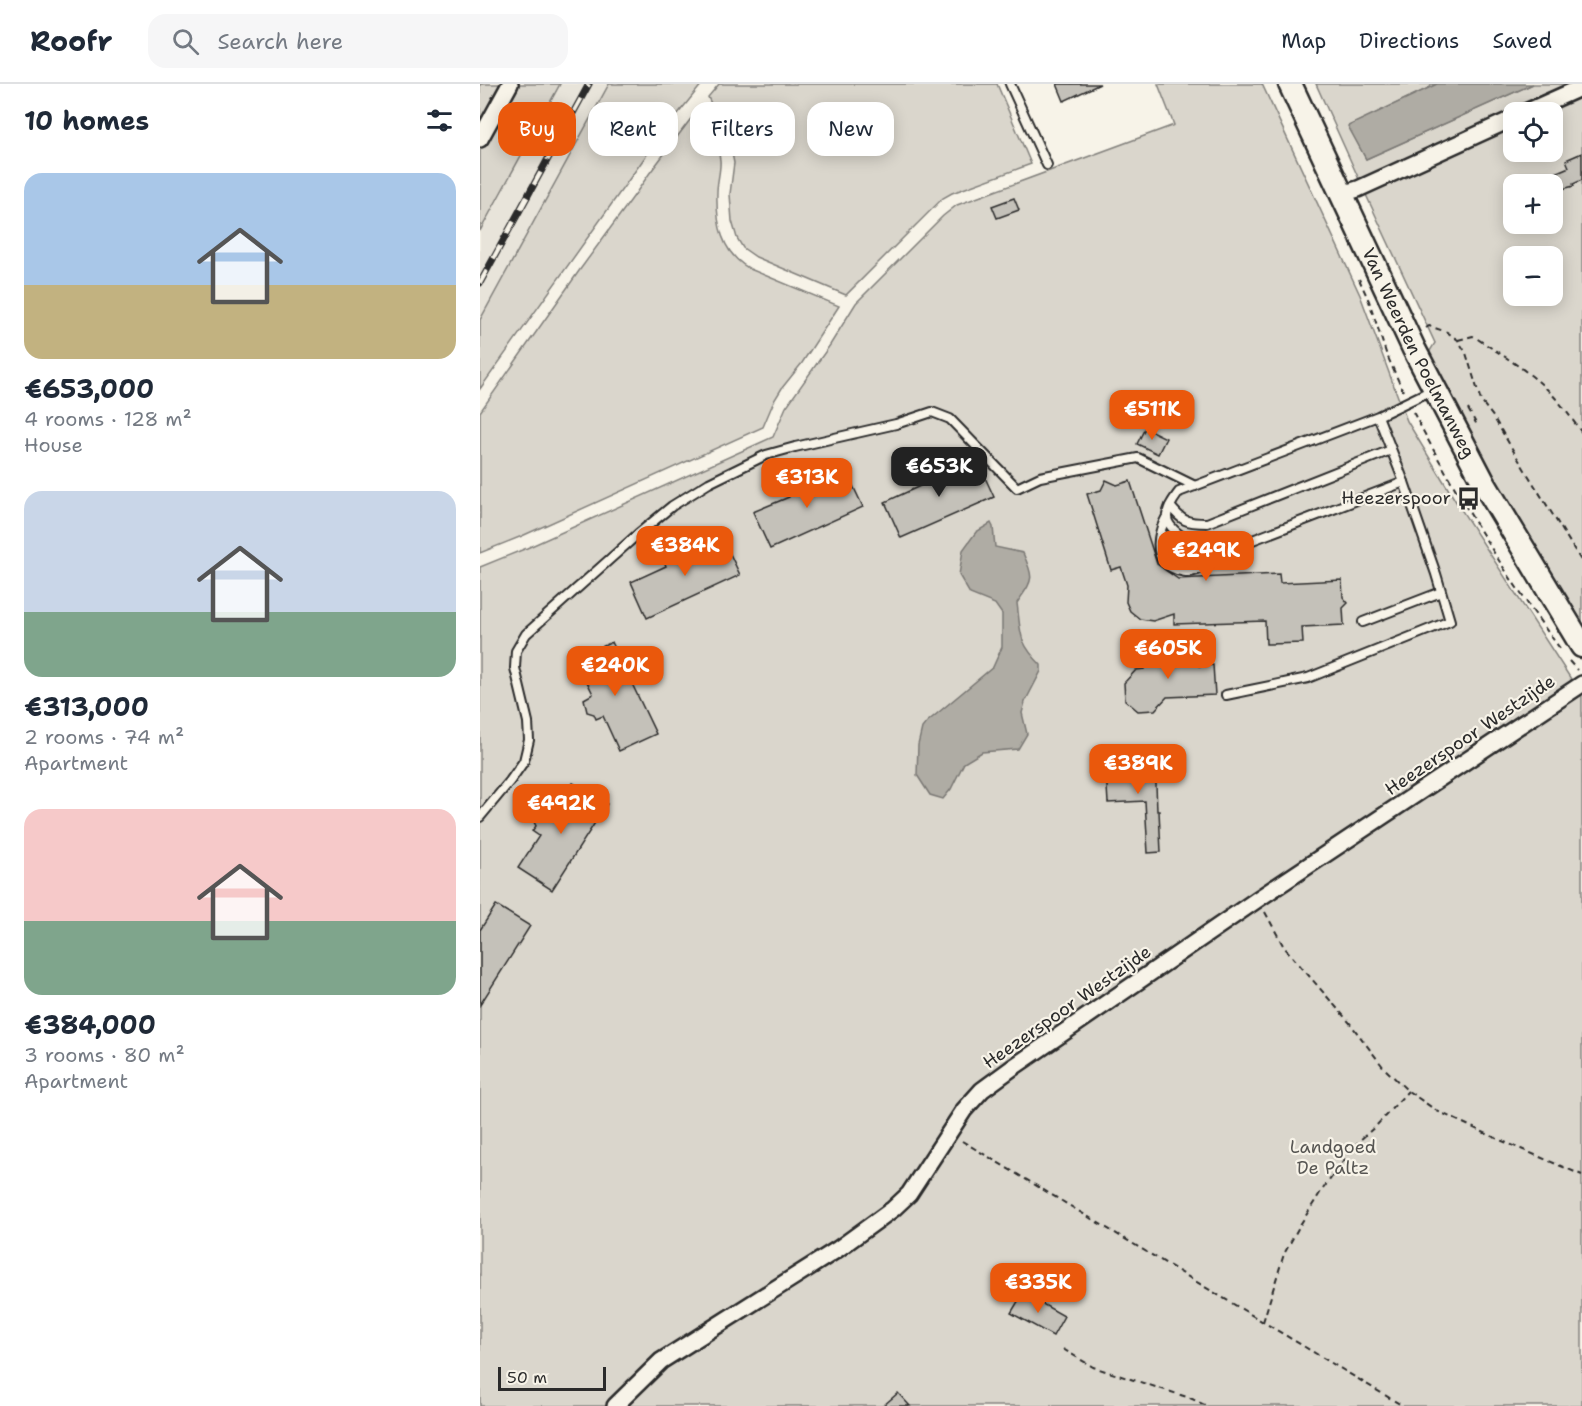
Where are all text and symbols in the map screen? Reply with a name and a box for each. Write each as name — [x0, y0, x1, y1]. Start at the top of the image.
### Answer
search box — [148, 14, 568, 68]
text: Roofr — [30, 22, 112, 60]
icon: search — [169, 25, 202, 58]
text: Search here — [217, 27, 343, 56]
text: Map — [1281, 27, 1326, 55]
text: Directions — [1359, 27, 1459, 55]
text: Saved — [1492, 27, 1552, 55]
chip: Buy — [498, 102, 576, 156]
chip: Rent — [588, 102, 678, 156]
chip: Filters — [690, 102, 795, 156]
chip: New — [807, 102, 894, 156]
map controls — [1503, 102, 1563, 306]
button: locate — [1503, 102, 1563, 162]
text: 10 homes — [24, 103, 149, 138]
icon: filters — [423, 104, 456, 137]
button: + — [1503, 174, 1563, 234]
icon: home — [186, 212, 294, 320]
street label: Van Weerden Poelmanweg — [1356, 244, 1481, 462]
button: − — [1503, 246, 1563, 306]
text: €653,000 — [24, 371, 154, 406]
pin: €511K — [1110, 390, 1194, 441]
text: €511K — [1123, 396, 1181, 422]
text: 4 rooms · 128 m² — [24, 406, 192, 432]
text: House — [24, 432, 83, 458]
pin: €653K — [897, 447, 981, 498]
text: €653K — [905, 453, 973, 479]
pin: €313K — [765, 458, 849, 509]
text: €313K — [775, 464, 839, 490]
bus stop icon: Heezerspoor — [1456, 485, 1482, 511]
place label: Heezerspoor — [1341, 486, 1451, 510]
pin: €384K — [643, 526, 727, 577]
icon: home — [186, 530, 294, 638]
pin: €249K — [1164, 531, 1248, 582]
text: €384K — [650, 532, 720, 558]
text: €249K — [1172, 537, 1240, 563]
pin: €605K — [1126, 629, 1210, 680]
text: €605K — [1134, 635, 1202, 661]
pin: €240K — [573, 646, 657, 697]
text: €240K — [581, 652, 649, 678]
street label: Heezerspoor Westzijde — [1380, 669, 1560, 801]
text: €313,000 — [24, 689, 149, 724]
text: 2 rooms · 74 m² — [24, 724, 184, 750]
pin: €389K — [1096, 744, 1180, 795]
text: Apartment — [24, 750, 128, 776]
text: €389K — [1103, 750, 1173, 776]
pin: €492K — [519, 784, 603, 835]
text: €492K — [527, 790, 595, 816]
icon: home — [186, 848, 294, 956]
street label: Heezerspoor Westzijde — [978, 940, 1156, 1074]
text: €384,000 — [24, 1007, 156, 1042]
text: 3 rooms · 80 m² — [24, 1042, 185, 1068]
text: Apartment — [24, 1068, 128, 1094]
park label: Landgoed De Paltz — [1290, 1135, 1376, 1180]
pin: €335K — [996, 1263, 1080, 1314]
text: €335K — [1004, 1269, 1072, 1295]
scale bar — [498, 1364, 606, 1392]
text: 50 m — [507, 1367, 547, 1388]

